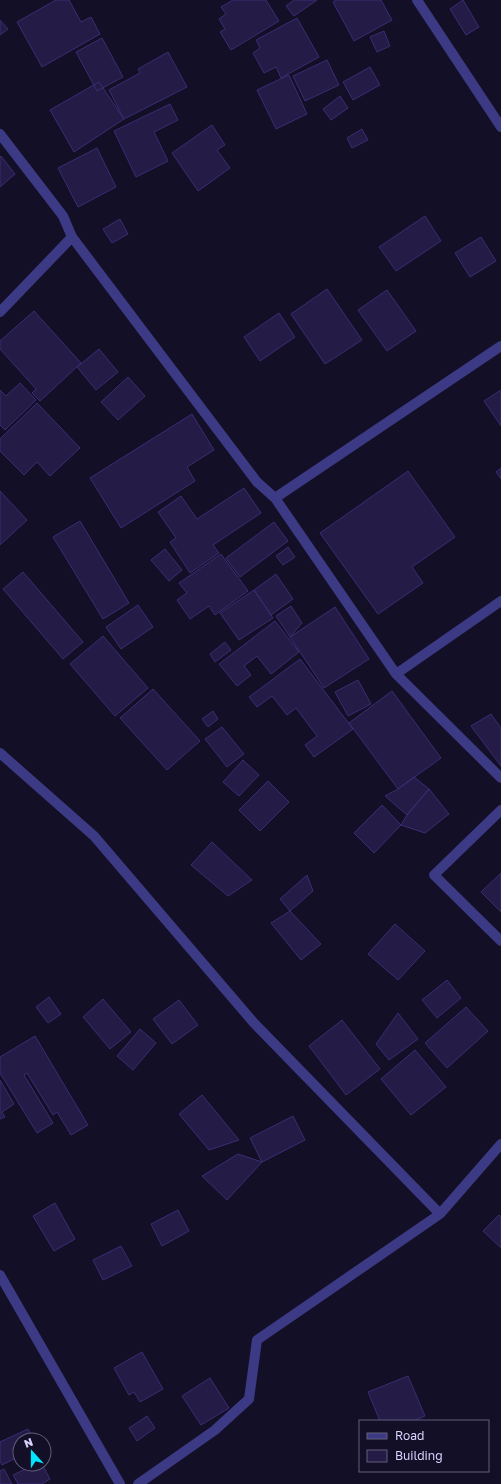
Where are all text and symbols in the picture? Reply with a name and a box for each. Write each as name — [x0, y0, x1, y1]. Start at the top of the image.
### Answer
legend — [359, 1420, 489, 1472]
text: Road — [395, 1428, 424, 1443]
north arrow — [12, 1432, 52, 1472]
text: N — [22, 1435, 34, 1450]
text: Building — [395, 1448, 443, 1463]

